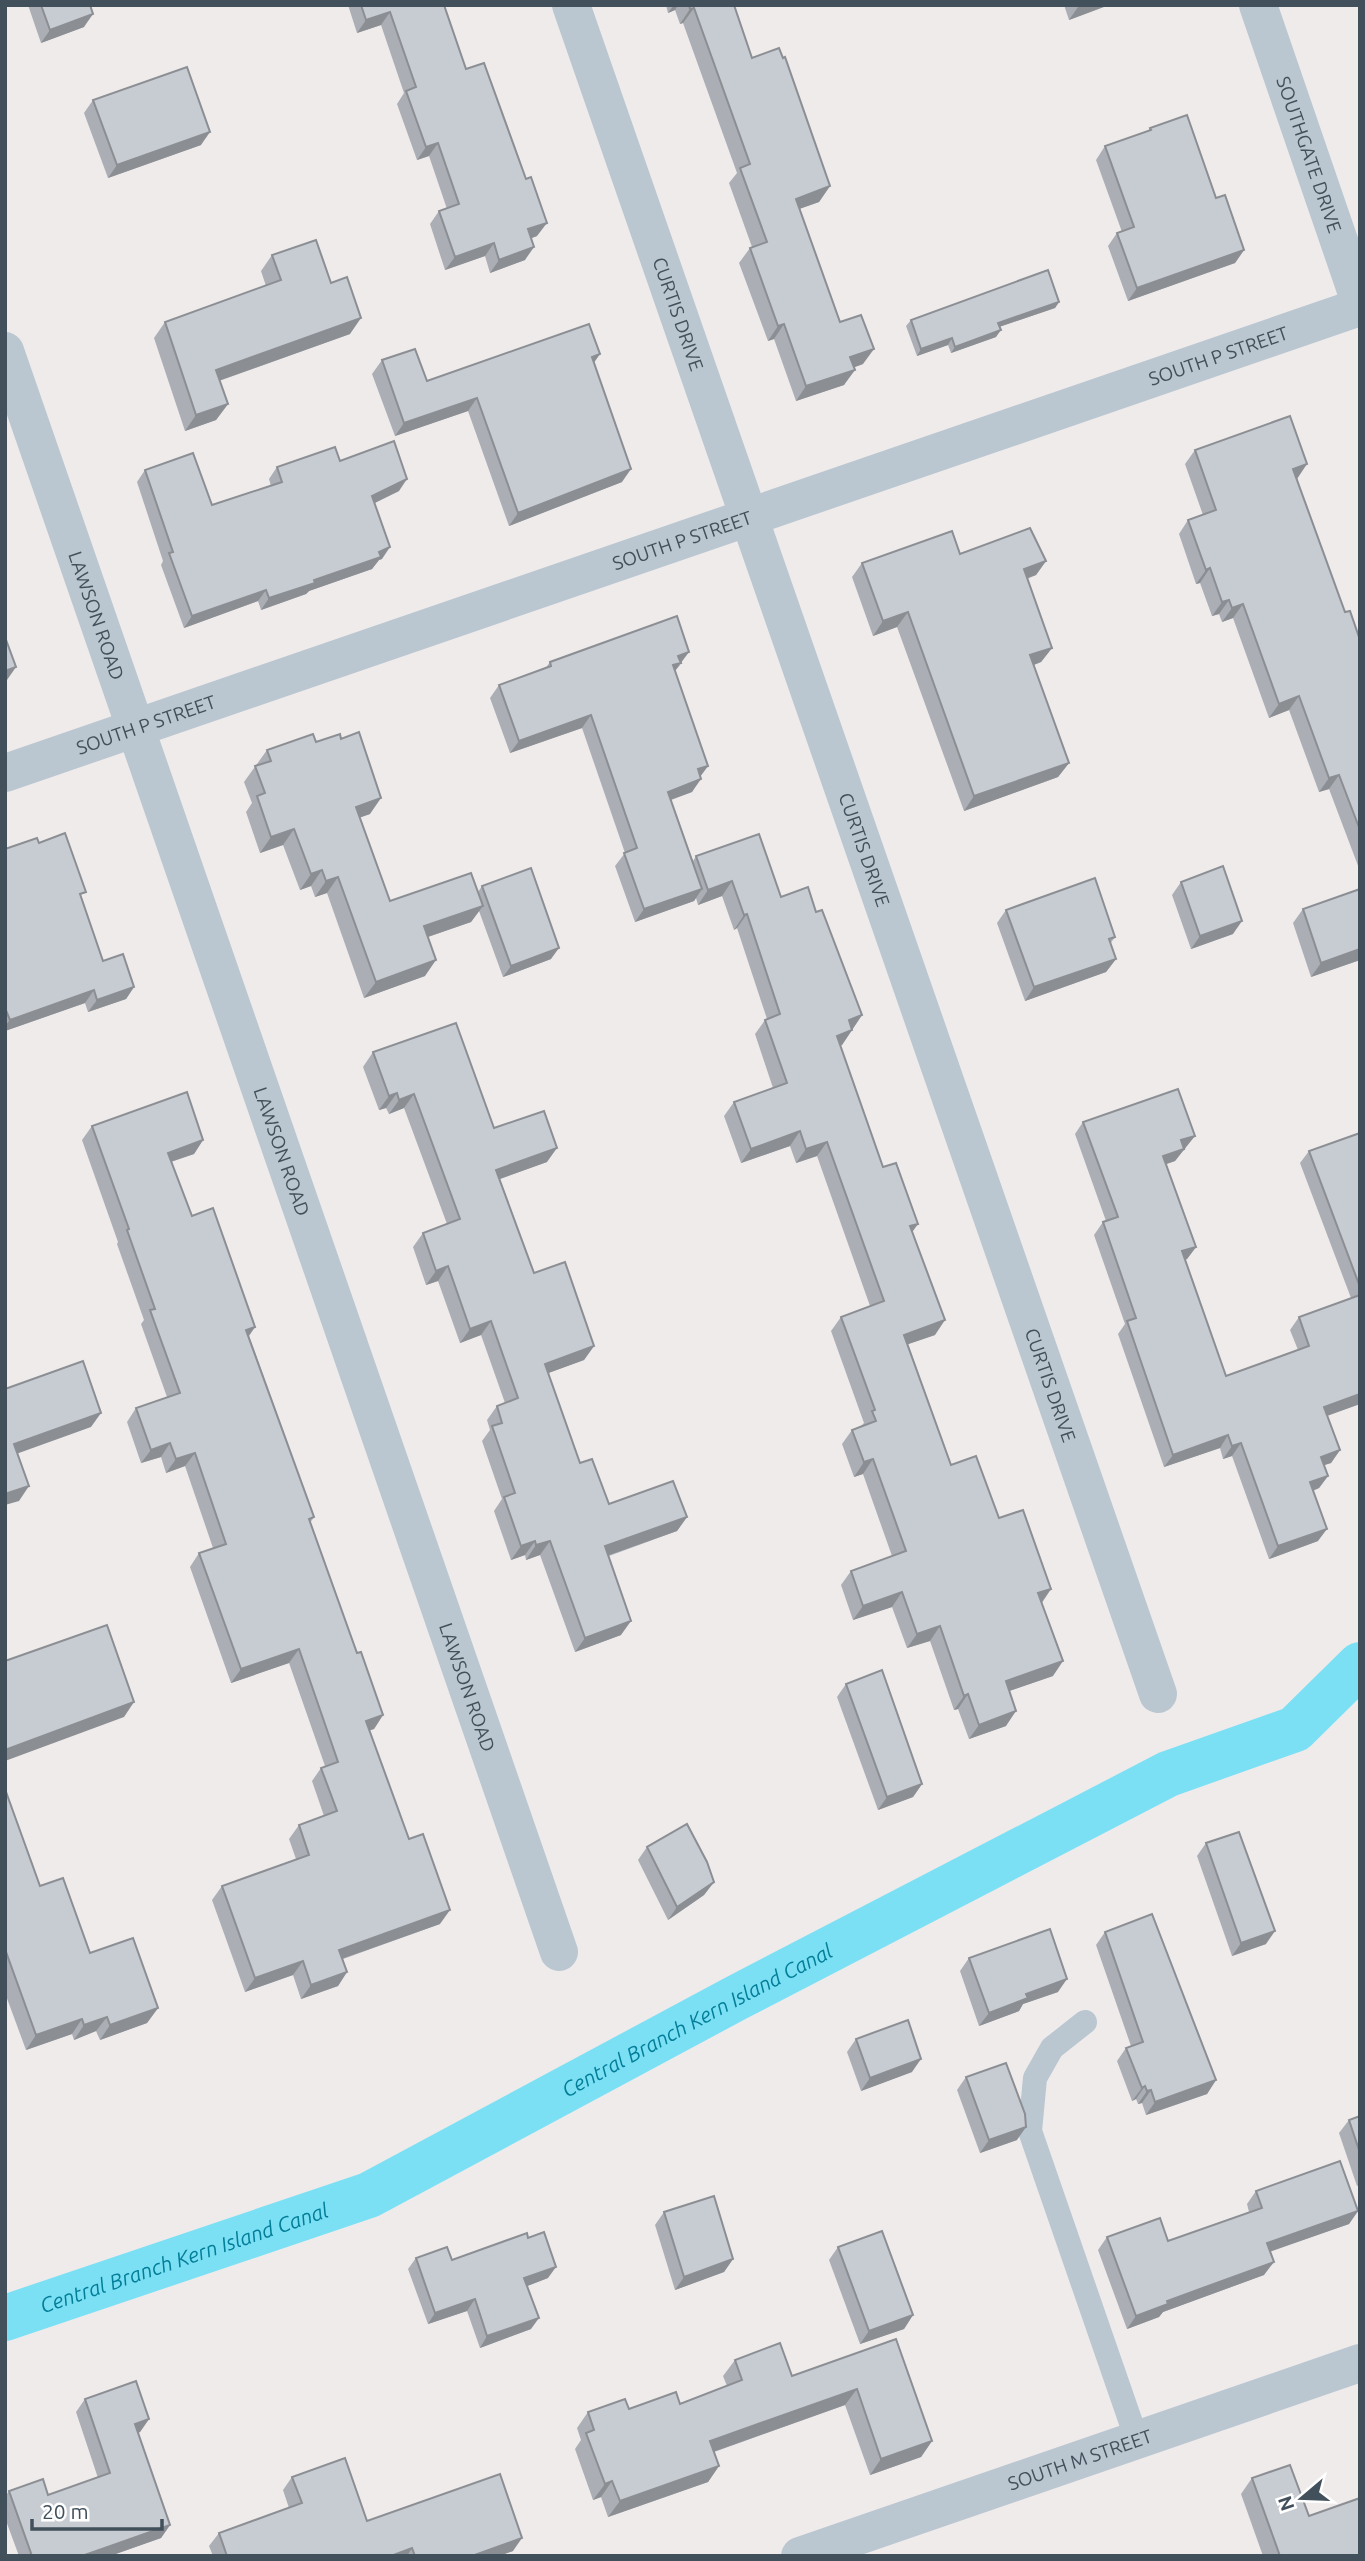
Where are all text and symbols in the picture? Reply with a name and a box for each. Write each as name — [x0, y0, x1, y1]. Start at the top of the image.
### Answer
street label: SOUTHGATE DRIVE — [1272, 73, 1346, 236]
street label: CURTIS DRIVE — [648, 254, 708, 374]
street label: SOUTH P STREET — [1146, 321, 1291, 390]
street label: SOUTH P STREET — [610, 506, 755, 574]
street label: LAWSON ROAD — [64, 548, 129, 683]
street label: SOUTH P STREET — [73, 690, 219, 759]
street label: CURTIS DRIVE — [835, 790, 894, 909]
street label: LAWSON ROAD — [250, 1084, 314, 1219]
street label: CURTIS DRIVE — [1021, 1325, 1081, 1445]
street label: LAWSON ROAD — [435, 1620, 500, 1755]
water label: Central Branch Kern Island Canal — [557, 1938, 836, 2101]
water label: Central Branch Kern Island Canal — [37, 2198, 332, 2317]
street label: SOUTH M STREET — [1005, 2424, 1155, 2495]
north arrow — [1267, 2463, 1337, 2533]
scale bar — [32, 2488, 161, 2532]
text: N — [1273, 2493, 1299, 2514]
text: 20 m — [42, 2499, 89, 2523]

